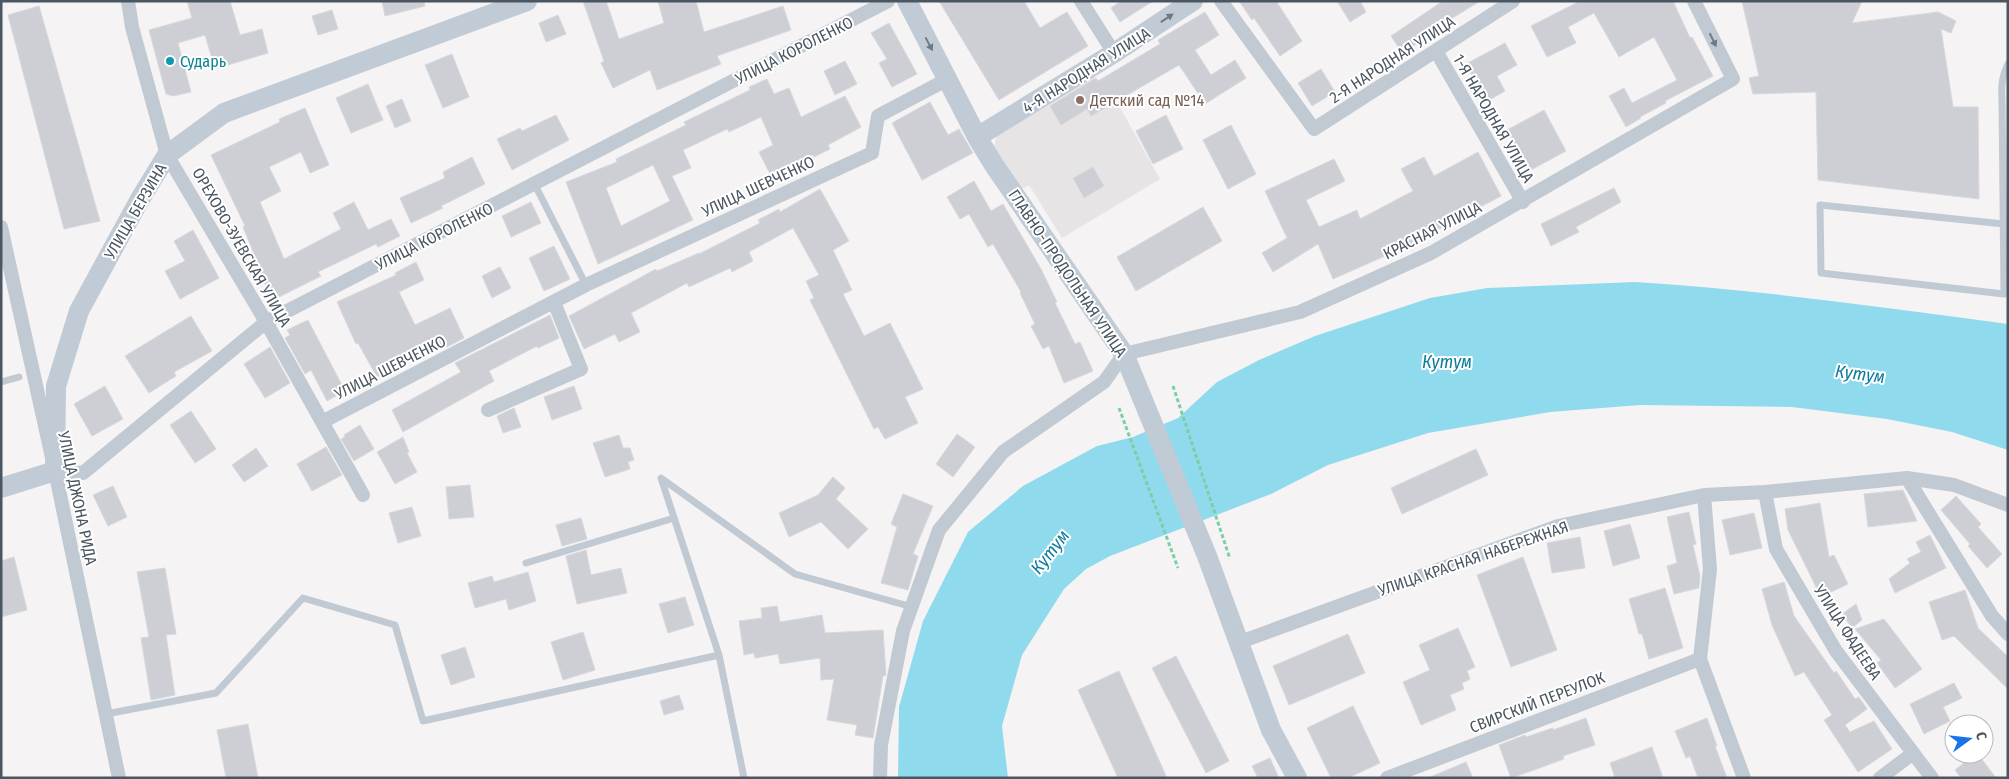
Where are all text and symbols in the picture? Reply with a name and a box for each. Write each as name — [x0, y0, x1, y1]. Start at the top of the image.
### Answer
street label: 2-Я НАРОДНАЯ УЛИЦА — [1326, 11, 1459, 107]
street label: УЛИЦА КОРОЛЕНКО — [731, 13, 856, 89]
one-way arrow — [1160, 14, 1174, 23]
street label: 4-Я НАРОДНАЯ УЛИЦА — [1019, 23, 1154, 117]
one-way arrow — [1709, 33, 1717, 47]
one-way arrow — [925, 38, 934, 51]
street label: 1-Я НАРОДНАЯ УЛИЦА — [1449, 51, 1538, 186]
place label: Сударь — [180, 52, 226, 71]
marker: Сударь — [164, 55, 176, 67]
place label: Детский сад №14 — [1089, 91, 1205, 110]
marker: Детский сад №14 — [1074, 94, 1086, 106]
street label: УЛИЦА ШЕВЧЕНКО — [698, 152, 818, 221]
street label: УЛИЦА БЕРЗИНА — [100, 159, 171, 263]
street label: ОРЕХОВО-ЗУЕВСКАЯ УЛИЦА — [188, 164, 295, 331]
street label: ГЛАВНО-ПРОДОЛЬНАЯ УЛИЦА — [1004, 186, 1131, 361]
street label: КРАСНАЯ УЛИЦА — [1380, 197, 1485, 263]
street label: УЛИЦА КОРОЛЕНКО — [371, 199, 496, 275]
street label: УЛИЦА ШЕВЧЕНКО — [331, 331, 449, 404]
water label: Кутум — [1422, 351, 1472, 373]
water label: Кутум — [1834, 360, 1886, 388]
street label: УЛИЦА ДЖОНА РИДА — [54, 429, 101, 567]
street label: УЛИЦА КРАСНАЯ НАБЕРЕЖНАЯ — [1375, 517, 1571, 600]
water label: Кутум — [1026, 526, 1074, 578]
street label: УЛИЦА ФАДЕЕВА — [1809, 580, 1886, 684]
street label: СВИРСКИЙ ПЕРЕУЛОК — [1467, 668, 1608, 737]
north arrow — [1944, 714, 1994, 764]
text: С — [1972, 730, 1990, 742]

